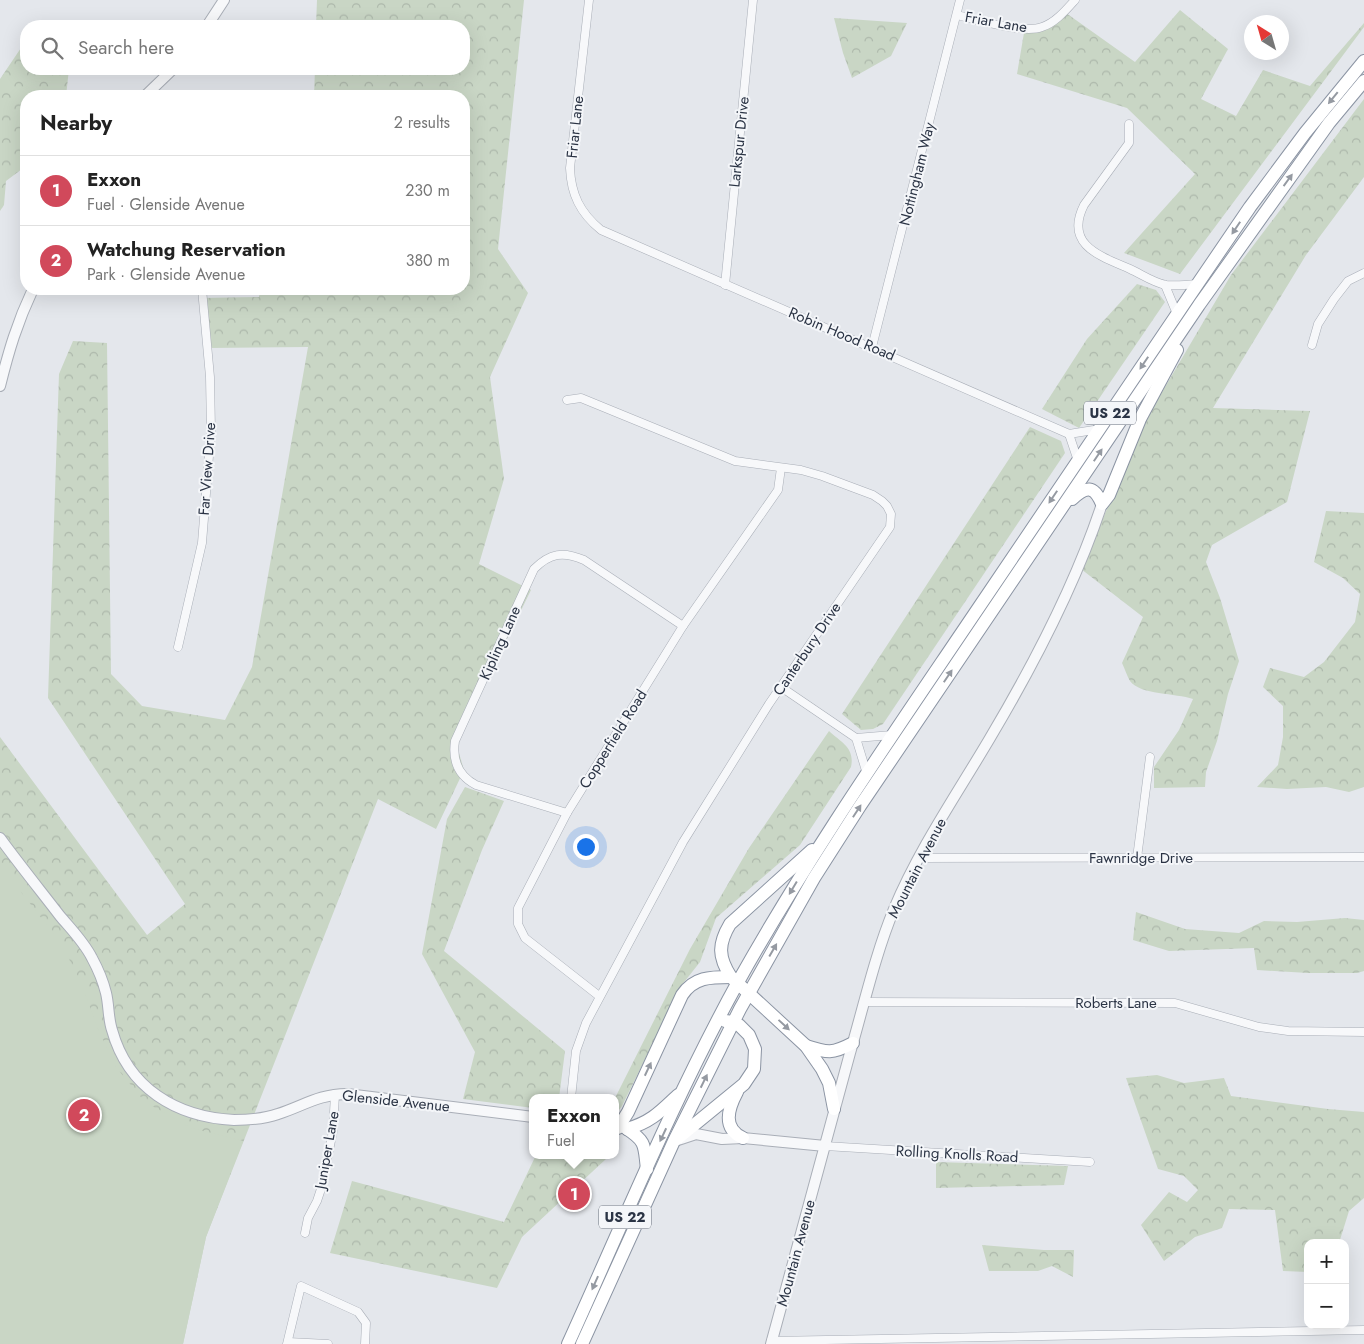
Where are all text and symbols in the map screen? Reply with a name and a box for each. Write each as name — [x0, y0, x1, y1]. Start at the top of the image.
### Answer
street label: Friar Lane — [963, 6, 1029, 38]
north arrow — [1244, 15, 1289, 60]
search box — [20, 20, 470, 75]
icon: search — [38, 34, 66, 62]
text: Search here — [78, 34, 174, 61]
one-way arrow — [1328, 92, 1339, 105]
street label: Friar Lane — [561, 94, 589, 159]
street label: Larkspur Drive — [723, 95, 755, 188]
text: Nearby — [40, 108, 112, 138]
text: 2 results — [394, 111, 450, 134]
street label: Nottingham Way — [894, 120, 941, 228]
text: Exxon — [87, 166, 141, 193]
one-way arrow — [1283, 173, 1293, 187]
text: 1 — [52, 179, 60, 202]
text: 230 m — [405, 179, 450, 202]
text: Fuel · Glenside Avenue — [87, 193, 245, 216]
one-way arrow — [1231, 222, 1241, 235]
text: Watchung Reservation — [87, 236, 286, 263]
text: 2 — [51, 249, 61, 272]
text: 380 m — [406, 249, 450, 272]
text: Park · Glenside Avenue — [87, 263, 245, 286]
street label: Robin Hood Road — [785, 302, 899, 366]
one-way arrow — [1139, 356, 1149, 369]
road number: US 22 — [1084, 402, 1136, 424]
street label: Far View Drive — [193, 421, 221, 516]
one-way arrow — [1094, 448, 1103, 462]
one-way arrow — [1048, 491, 1058, 504]
street label: Canterbury Drive — [768, 598, 847, 700]
street label: Kipling Lane — [474, 602, 526, 683]
one-way arrow — [943, 669, 953, 683]
street label: Copperfield Road — [574, 685, 652, 793]
one-way arrow — [852, 804, 862, 817]
street label: Mountain Avenue — [882, 814, 952, 922]
your location — [573, 834, 599, 860]
street label: Fawnridge Drive — [1089, 847, 1193, 869]
one-way arrow — [789, 882, 798, 895]
one-way arrow — [768, 943, 777, 956]
street label: Roberts Lane — [1075, 992, 1157, 1014]
one-way arrow — [778, 1019, 790, 1031]
one-way arrow — [644, 1062, 652, 1076]
one-way arrow — [700, 1074, 708, 1088]
street label: Glenside Avenue — [341, 1084, 451, 1118]
popup — [529, 1094, 619, 1159]
pin: 2 — [68, 1096, 100, 1134]
text: Exxon — [547, 1102, 601, 1129]
street label: Juniper Lane — [309, 1109, 345, 1193]
one-way arrow — [658, 1128, 666, 1142]
text: Fuel — [547, 1129, 575, 1152]
street label: Rolling Knolls Road — [895, 1140, 1019, 1168]
pin: 1 — [558, 1175, 590, 1213]
street label: Mountain Avenue — [771, 1197, 821, 1309]
road number: US 22 — [599, 1206, 651, 1228]
map controls — [1304, 1239, 1349, 1329]
button: + — [1304, 1239, 1349, 1284]
one-way arrow — [591, 1276, 599, 1290]
button: − — [1304, 1284, 1349, 1329]

